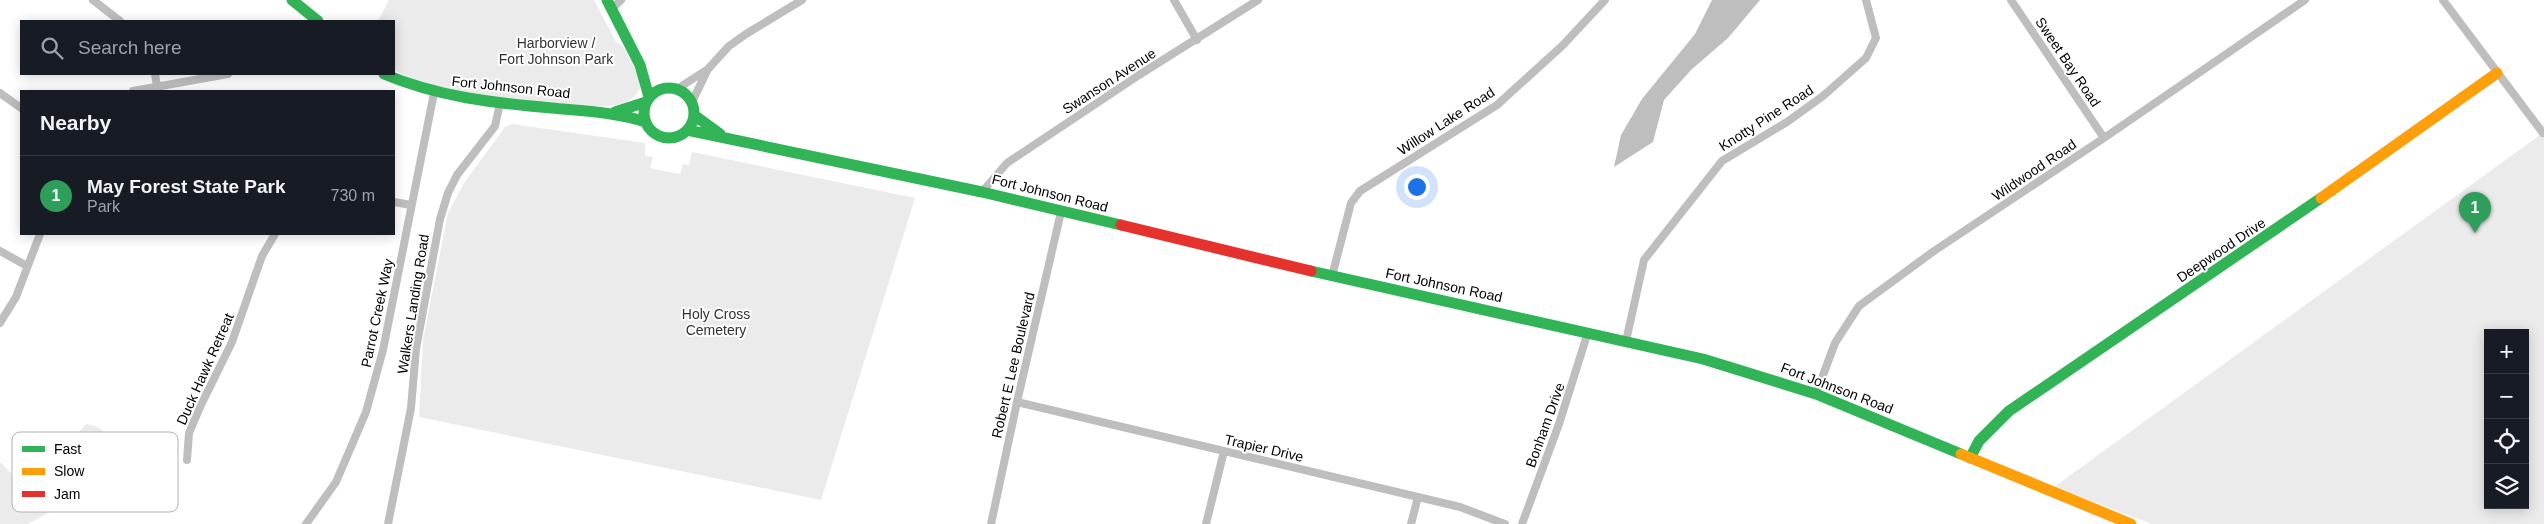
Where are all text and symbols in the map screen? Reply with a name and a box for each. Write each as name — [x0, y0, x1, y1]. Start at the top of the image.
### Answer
street label: Sweet Bay Road — [2032, 14, 2104, 110]
search box — [20, 20, 395, 75]
icon: search — [38, 34, 66, 62]
park label: Harborview / Fort Johnson Park — [499, 35, 614, 67]
text: Search here — [78, 37, 182, 58]
street label: Swanson Avenue — [1059, 45, 1159, 117]
street label: Fort Johnson Road — [451, 73, 571, 101]
street label: Knotty Pine Road — [1716, 82, 1816, 154]
street label: Willow Lake Road — [1395, 84, 1497, 158]
text: Nearby — [40, 111, 111, 134]
street label: Wildwood Road — [1989, 136, 2079, 204]
street label: Fort Johnson Road — [990, 171, 1110, 215]
your location — [1404, 174, 1430, 200]
text: May Forest State Park — [87, 176, 286, 197]
text: 1 — [52, 187, 60, 204]
text: 730 m — [331, 187, 375, 204]
pin: 1 — [2459, 192, 2491, 233]
text: Park — [87, 198, 120, 215]
street label: Deepwood Drive — [2174, 214, 2269, 286]
street label: Walkers Landing Road — [394, 233, 432, 375]
street label: Parrot Creek Way — [358, 257, 396, 369]
street label: Fort Johnson Road — [1384, 265, 1504, 305]
street label: Robert E Lee Boulevard — [988, 290, 1038, 440]
park label: Holy Cross Cemetery — [682, 306, 750, 338]
street label: Duck Hawk Retreat — [173, 311, 237, 427]
map controls — [2484, 329, 2529, 509]
button: + — [2484, 329, 2529, 374]
street label: Fort Johnson Road — [1779, 359, 1895, 417]
button: − — [2484, 374, 2529, 419]
street label: Bonham Drive — [1522, 380, 1568, 469]
button: locate — [2484, 419, 2529, 464]
street label: Trapier Drive — [1223, 431, 1305, 465]
legend — [12, 432, 178, 512]
text: Fast — [54, 441, 81, 457]
text: Slow — [54, 463, 85, 479]
button: layers — [2484, 464, 2529, 509]
text: Jam — [54, 486, 80, 502]

